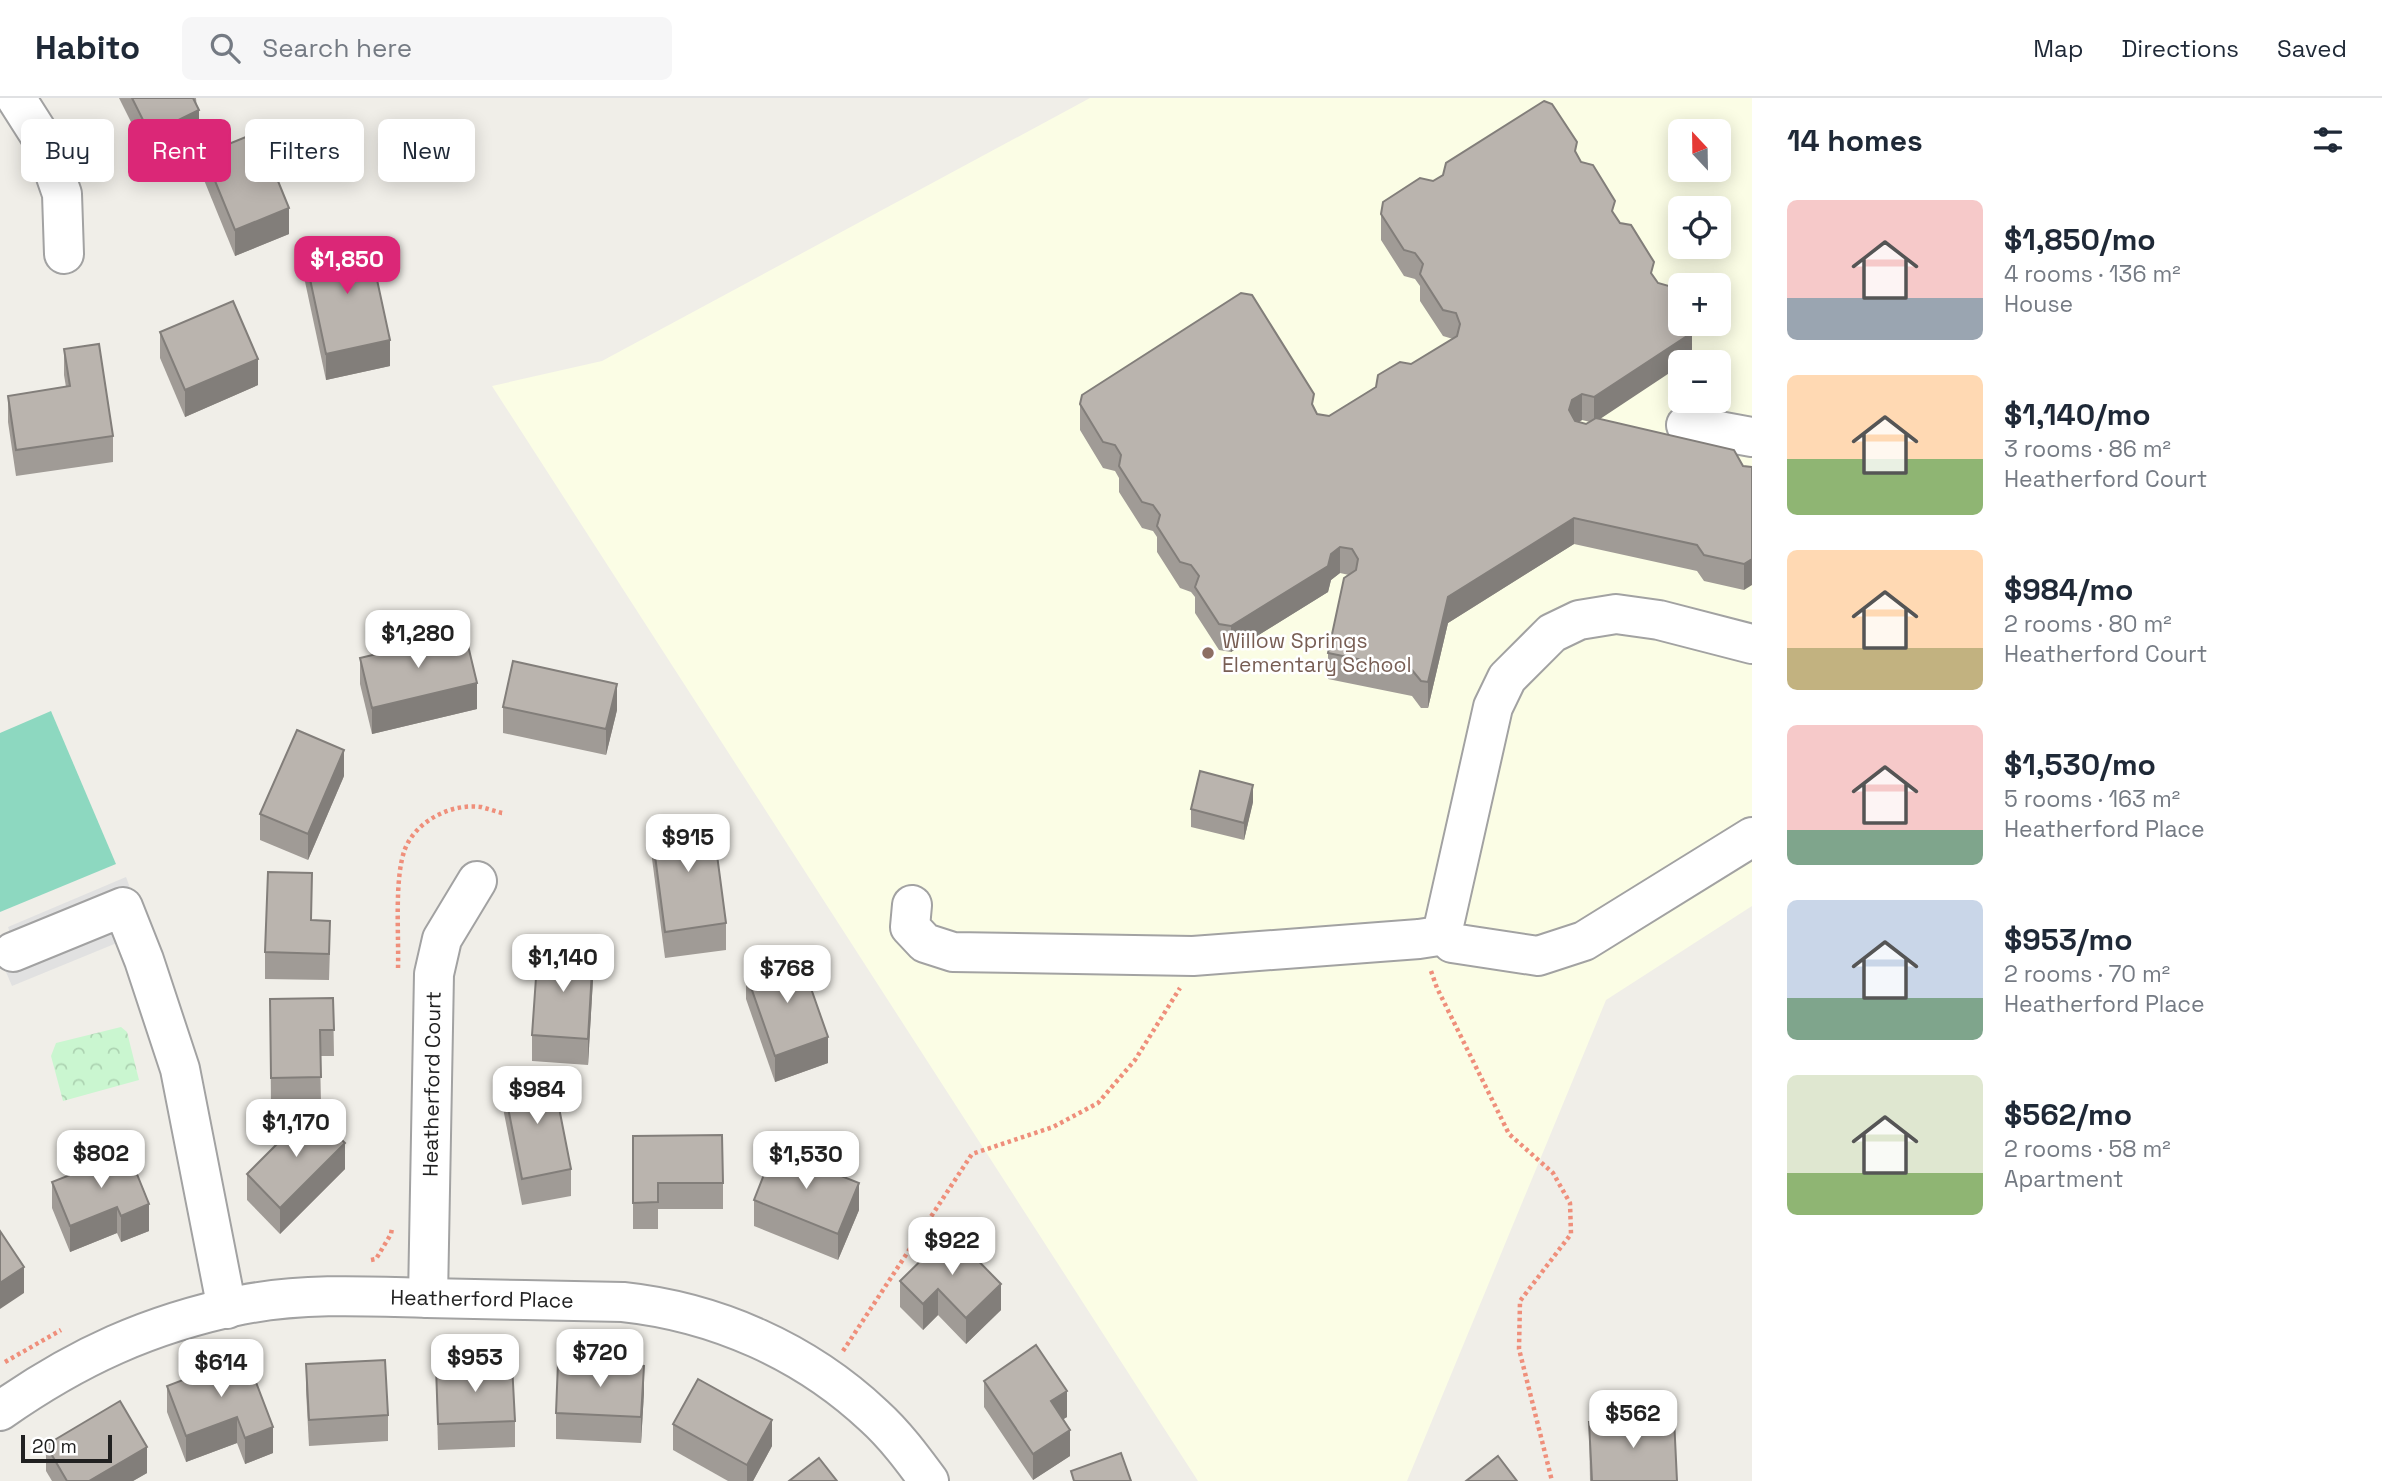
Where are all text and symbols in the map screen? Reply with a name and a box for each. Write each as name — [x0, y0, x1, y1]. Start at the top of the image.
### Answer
search box — [182, 17, 672, 80]
text: Habito — [35, 27, 140, 69]
icon: search — [206, 29, 244, 67]
text: Search here — [262, 31, 412, 65]
text: Map — [2033, 33, 2083, 64]
text: Directions — [2121, 33, 2239, 64]
text: Saved — [2277, 33, 2347, 64]
chip: Buy — [21, 119, 114, 182]
chip: Rent — [128, 119, 231, 182]
chip: Filters — [245, 119, 364, 182]
chip: New — [378, 119, 475, 182]
north arrow — [1668, 119, 1731, 182]
map controls — [1668, 119, 1731, 413]
text: 14 homes — [1787, 121, 1923, 160]
icon: filters — [2309, 121, 2347, 159]
button: locate — [1668, 196, 1731, 259]
text: $1,850/mo — [2004, 220, 2156, 259]
icon: home — [1843, 228, 1927, 312]
pin: $1,850 — [290, 236, 404, 296]
text: $1,850 — [310, 244, 384, 274]
text: 4 rooms · 136 m² — [2004, 259, 2181, 289]
button: + — [1668, 273, 1731, 336]
text: House — [2004, 289, 2073, 319]
button: − — [1668, 350, 1731, 413]
text: $1,140/mo — [2004, 395, 2151, 434]
icon: home — [1843, 403, 1927, 487]
text: 3 rooms · 86 m² — [2004, 434, 2171, 464]
text: Heatherford Court — [2004, 464, 2207, 494]
text: $984/mo — [2004, 570, 2133, 609]
icon: home — [1843, 578, 1927, 662]
text: 2 rooms · 80 m² — [2004, 609, 2172, 639]
pin: $1,280 — [361, 610, 475, 670]
text: $1,280 — [381, 618, 455, 648]
place label: Willow Springs Elementary School — [1222, 627, 1412, 678]
text: Heatherford Court — [2004, 639, 2207, 669]
marker: Willow Springs Elementary School — [1200, 645, 1216, 661]
text: $1,530/mo — [2004, 745, 2156, 784]
icon: home — [1843, 753, 1927, 837]
text: 5 rooms · 163 m² — [2004, 784, 2180, 814]
pin: $915 — [647, 814, 729, 874]
text: Heatherford Place — [2004, 814, 2205, 844]
text: $915 — [662, 822, 714, 852]
text: $953/mo — [2004, 920, 2133, 959]
icon: home — [1843, 928, 1927, 1012]
pin: $1,140 — [506, 934, 620, 994]
text: $1,140 — [528, 942, 598, 972]
pin: $768 — [746, 946, 828, 1005]
text: $768 — [760, 953, 814, 983]
text: 2 rooms · 70 m² — [2004, 959, 2170, 989]
text: Heatherford Place — [2004, 989, 2205, 1019]
street label: Heatherford Court — [416, 991, 447, 1177]
pin: $984 — [496, 1066, 578, 1126]
text: $984 — [509, 1074, 565, 1104]
text: $562/mo — [2004, 1095, 2132, 1134]
pin: $1,170 — [239, 1100, 353, 1159]
icon: home — [1843, 1103, 1927, 1187]
text: $1,170 — [262, 1107, 330, 1137]
pin: $802 — [60, 1130, 142, 1190]
pin: $1,530 — [749, 1132, 863, 1191]
text: 2 rooms · 58 m² — [2004, 1134, 2171, 1164]
text: $802 — [73, 1138, 129, 1168]
text: $1,530 — [769, 1139, 843, 1169]
text: Apartment — [2004, 1164, 2124, 1194]
pin: $922 — [911, 1218, 993, 1277]
text: $922 — [924, 1225, 980, 1255]
street label: Heatherford Place — [390, 1283, 574, 1314]
pin: $720 — [559, 1330, 641, 1389]
pin: $953 — [434, 1334, 516, 1394]
text: $720 — [572, 1337, 628, 1367]
pin: $614 — [180, 1340, 262, 1399]
text: $953 — [447, 1342, 503, 1372]
text: $614 — [194, 1347, 248, 1377]
pin: $562 — [1592, 1390, 1674, 1450]
text: $562 — [1605, 1398, 1661, 1428]
scale bar — [21, 1432, 112, 1464]
text: 20 m — [32, 1434, 77, 1459]

